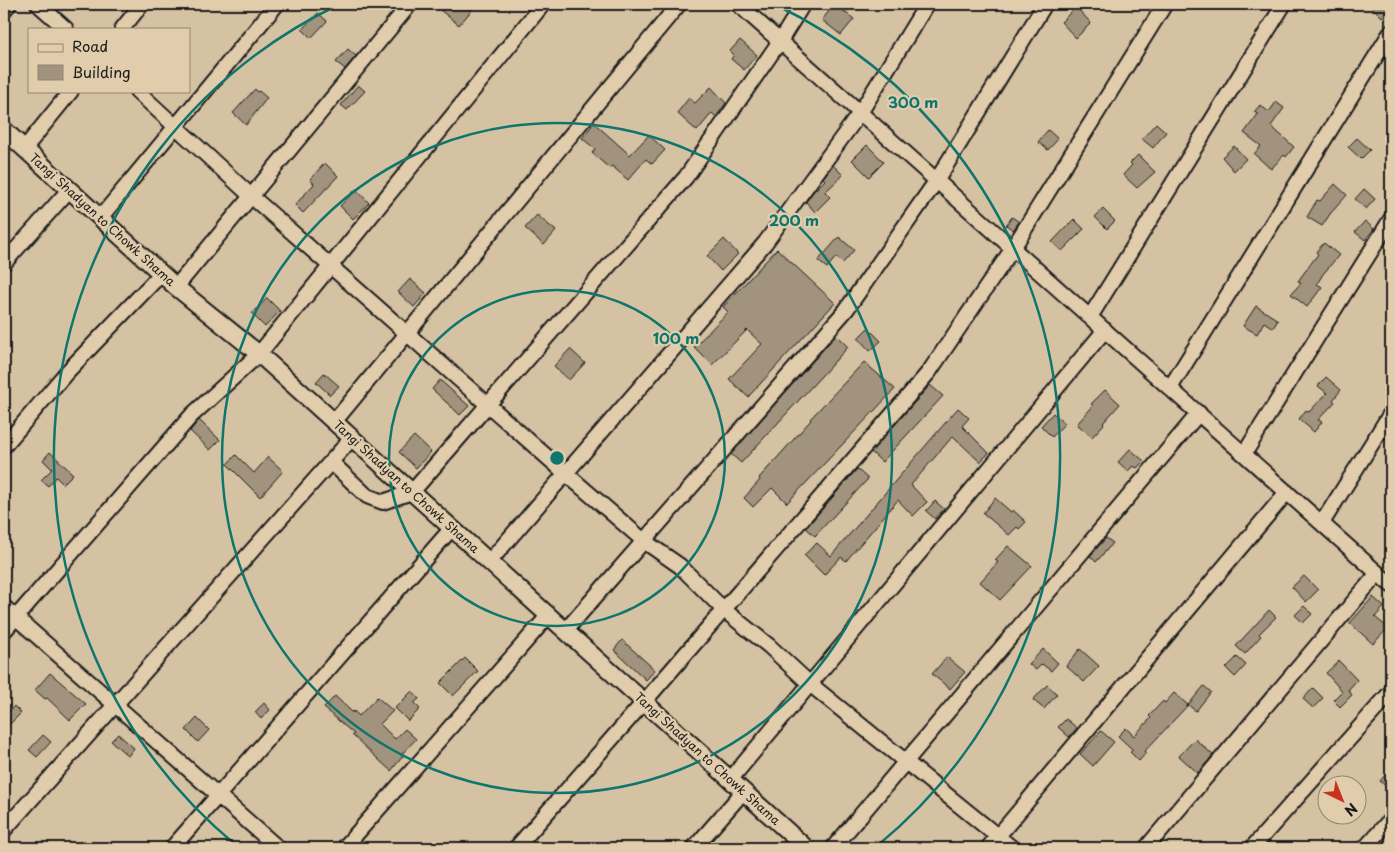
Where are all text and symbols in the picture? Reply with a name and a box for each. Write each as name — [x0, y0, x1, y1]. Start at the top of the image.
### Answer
legend — [28, 28, 190, 92]
text: Road — [72, 34, 108, 57]
text: Building — [72, 60, 131, 83]
text: 300 m — [888, 90, 938, 113]
street label: Tangi Shadyan to Chowk Shama — [26, 149, 180, 290]
text: 200 m — [769, 208, 819, 231]
text: 100 m — [653, 326, 699, 349]
street label: Tangi Shadyan to Chowk Shama — [330, 416, 484, 557]
centre of rings — [548, 449, 566, 467]
street label: Tangi Shadyan to Chowk Shama — [631, 688, 785, 829]
north arrow — [1318, 774, 1368, 824]
text: N — [1340, 798, 1362, 821]

